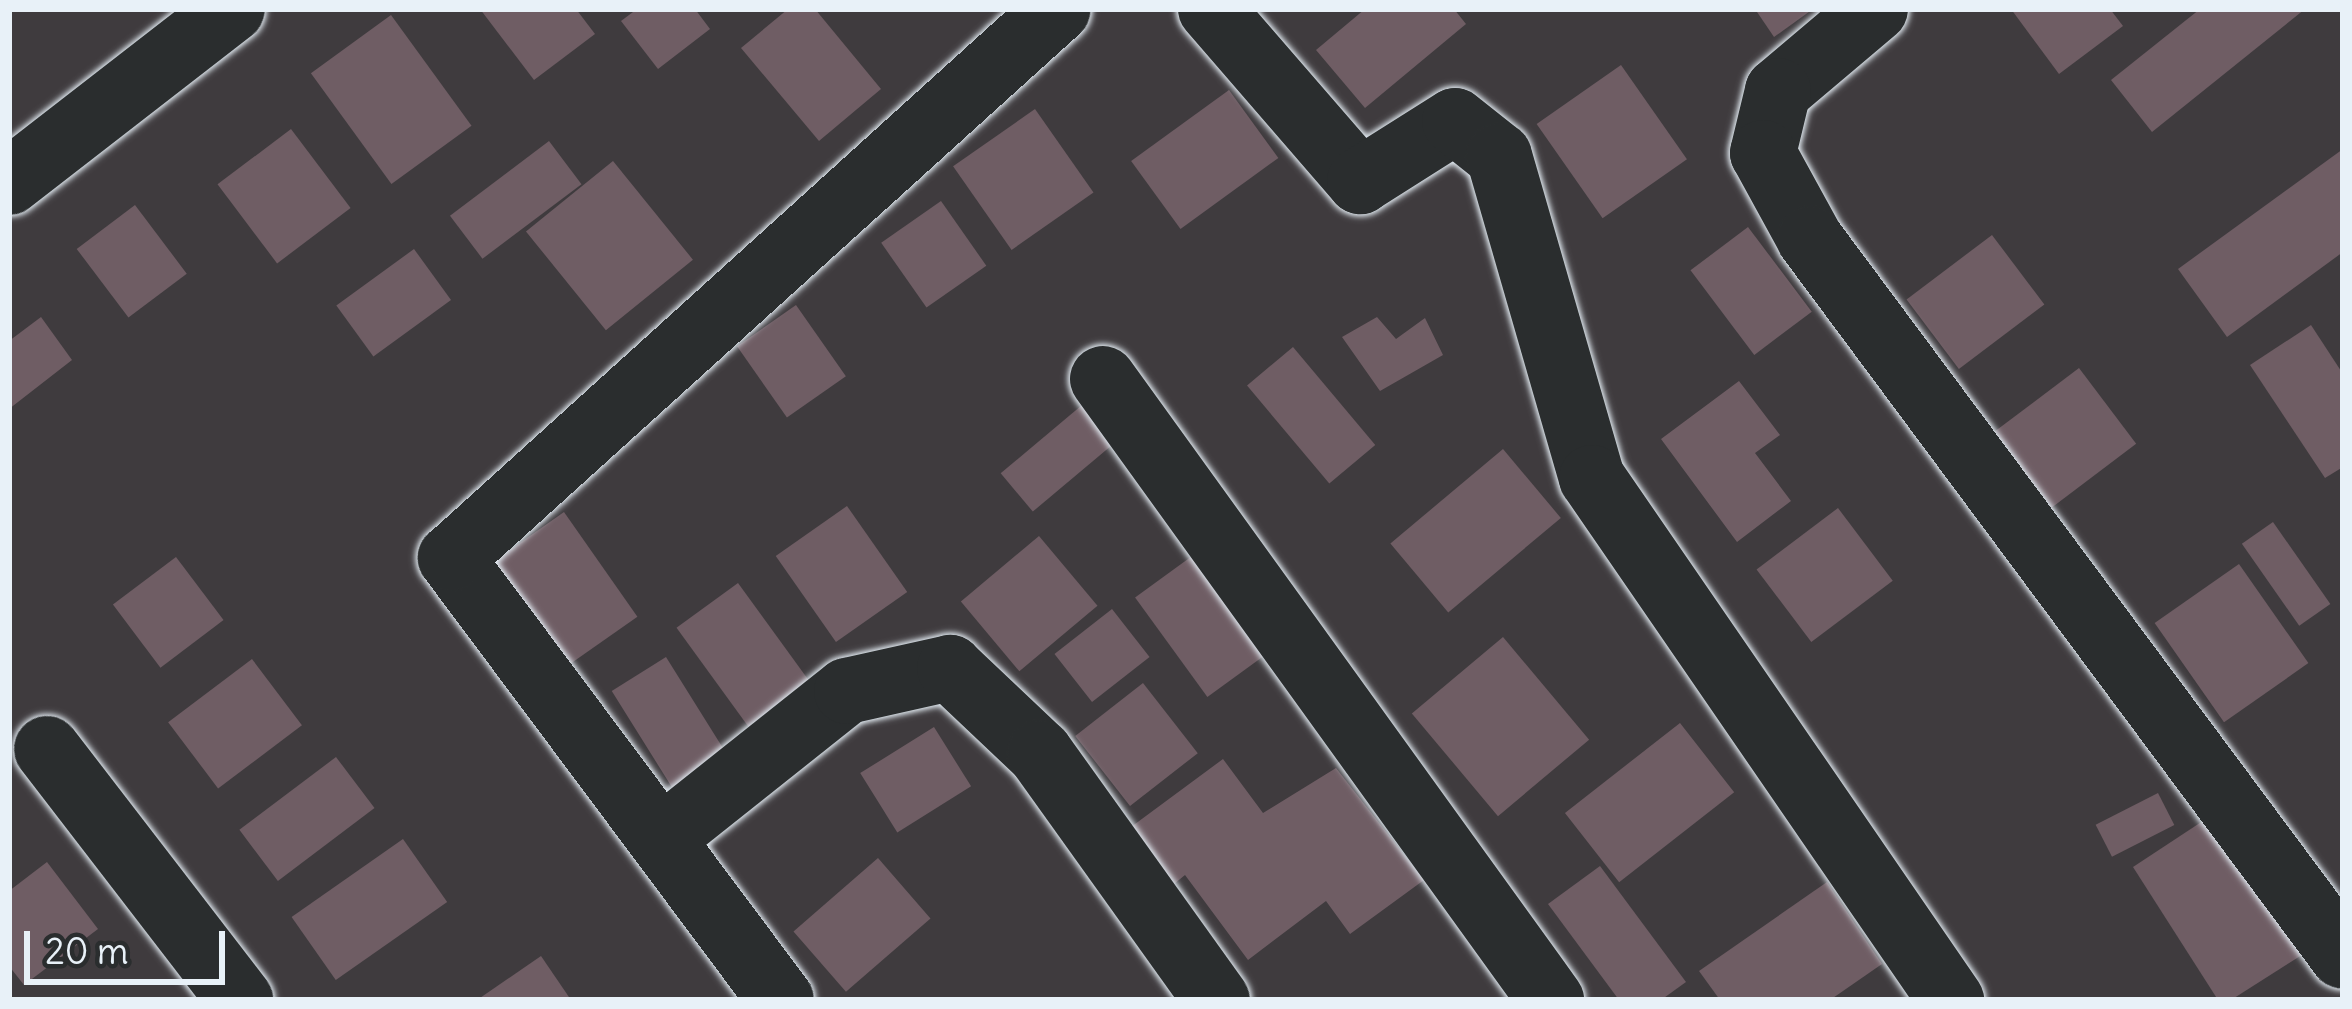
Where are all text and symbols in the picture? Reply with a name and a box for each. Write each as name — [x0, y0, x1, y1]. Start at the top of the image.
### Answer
scale bar — [30, 907, 231, 981]
text: 20 m — [45, 929, 129, 974]

